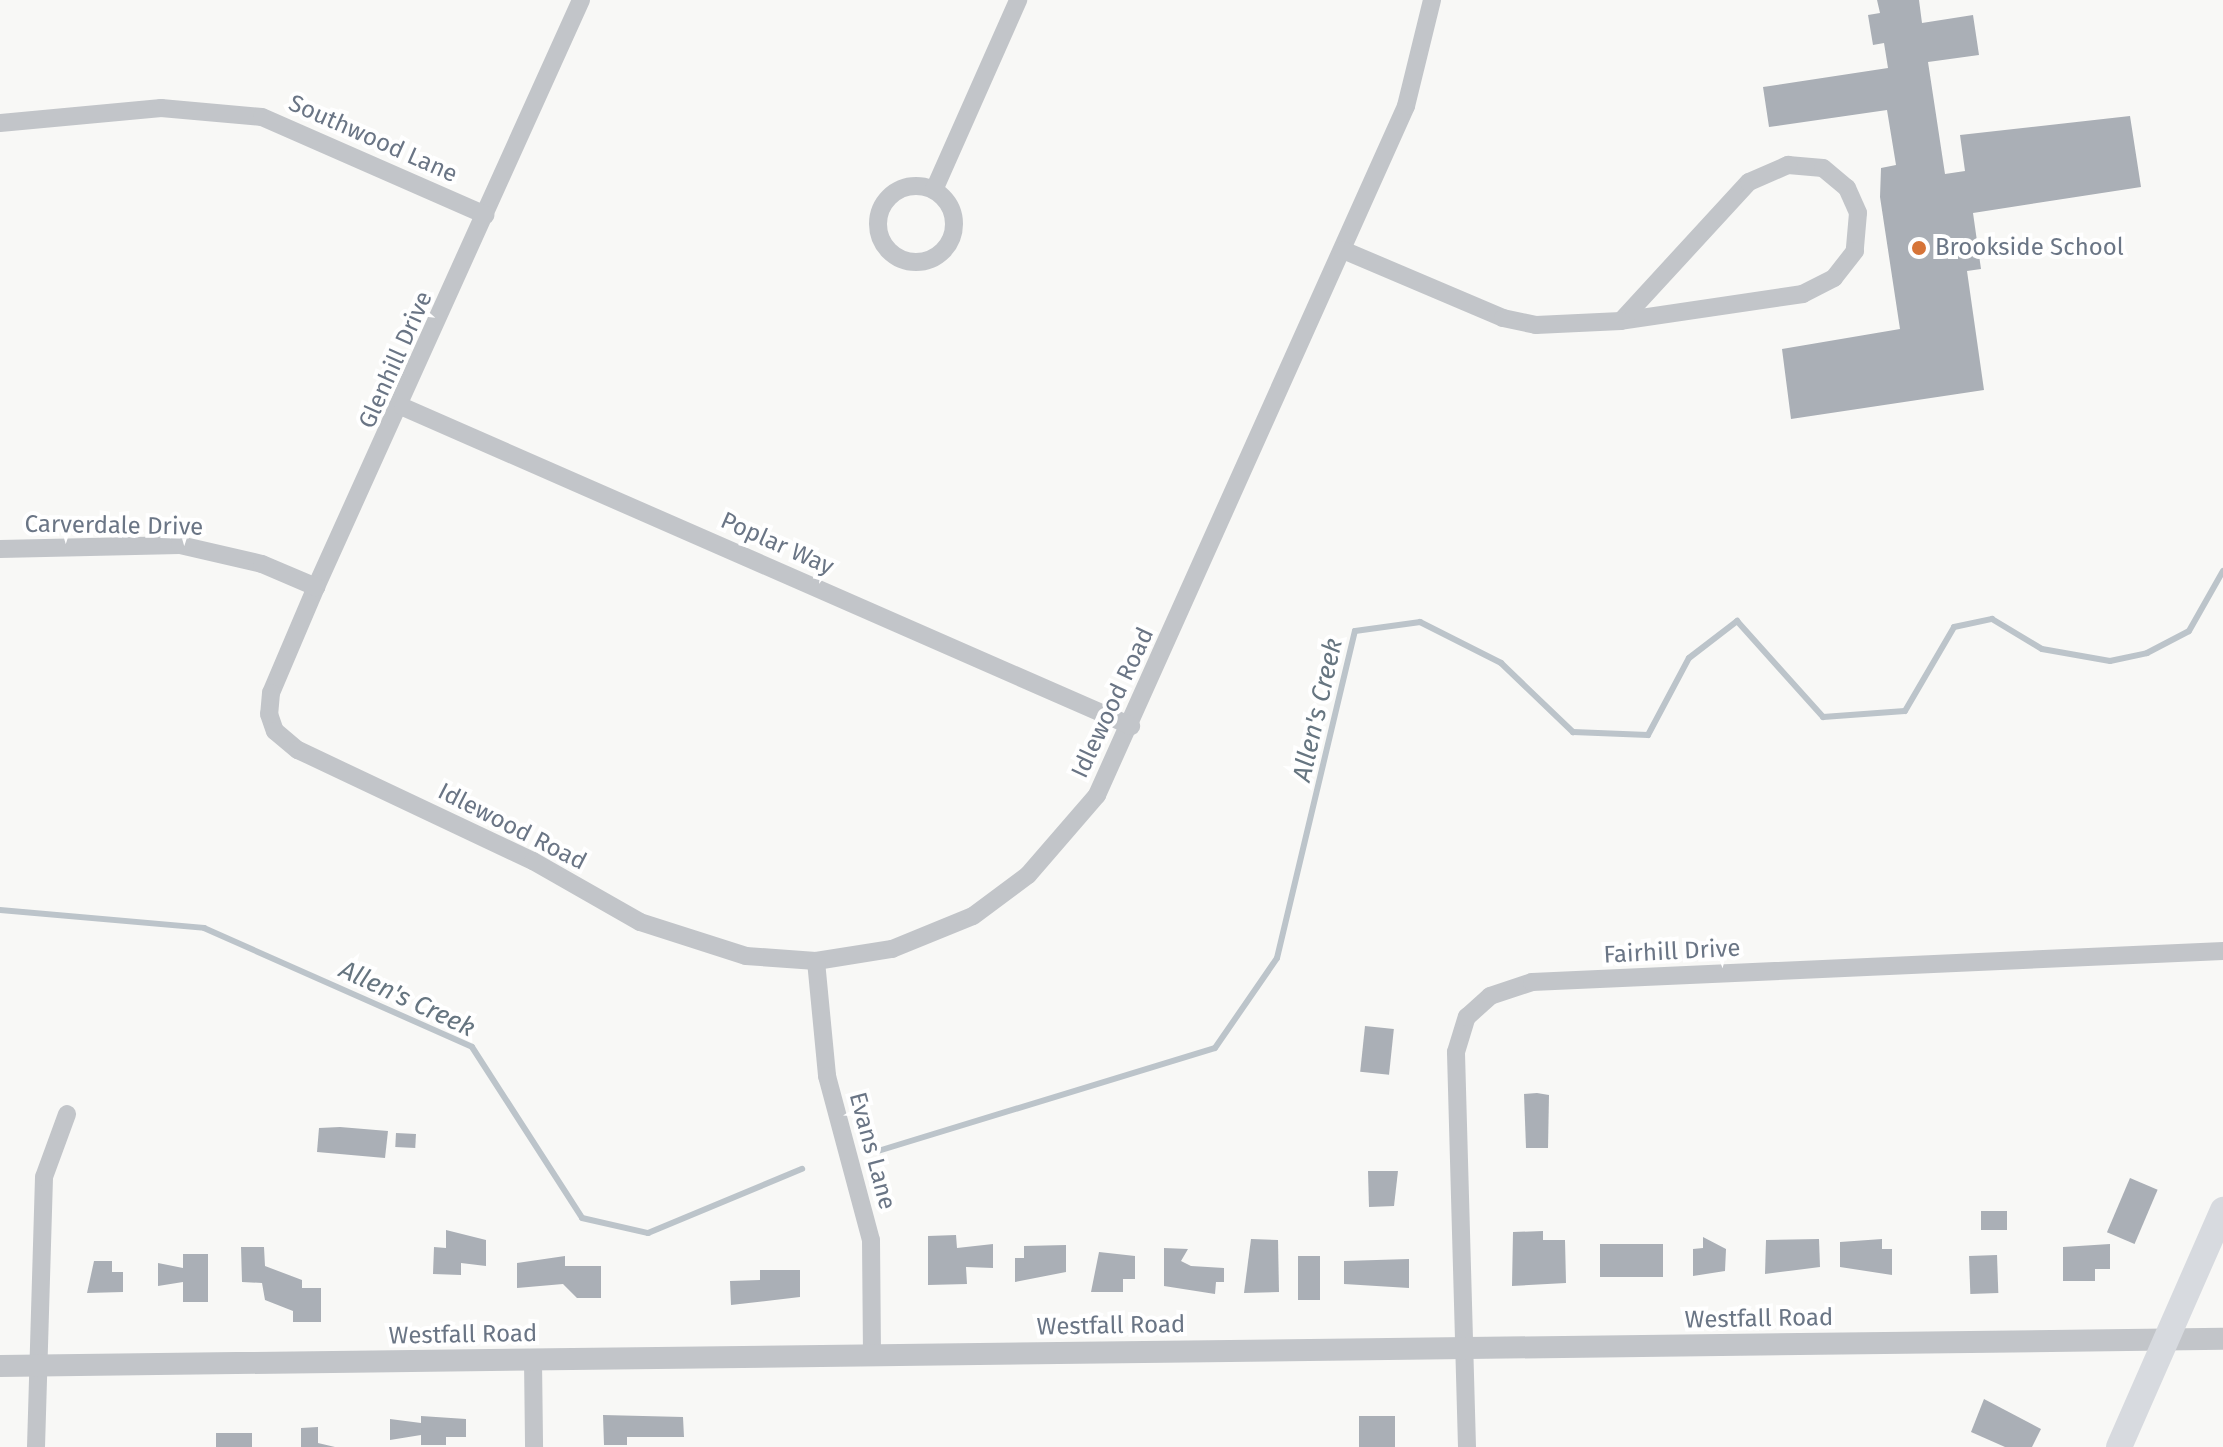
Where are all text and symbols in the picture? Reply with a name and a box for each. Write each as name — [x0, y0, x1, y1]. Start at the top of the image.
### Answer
street label: Southwood Lane — [284, 89, 462, 189]
place label: Brookside School — [1935, 234, 2124, 262]
marker: Brookside School — [1910, 239, 1928, 257]
street label: Glenhill Drive — [353, 287, 439, 433]
street label: Poplar Way — [716, 506, 838, 582]
street label: Carverdale Drive — [24, 510, 204, 542]
street label: Idlewood Road — [1066, 623, 1160, 783]
water label: Allen's Creek — [1286, 635, 1350, 785]
street label: Idlewood Road — [433, 777, 591, 877]
street label: Fairhill Drive — [1603, 934, 1741, 970]
water label: Allen's Creek — [334, 954, 480, 1044]
street label: Evans Lane — [843, 1089, 901, 1213]
street label: Westfall Road — [1684, 1303, 1834, 1335]
street label: Westfall Road — [1036, 1310, 1186, 1342]
street label: Westfall Road — [388, 1319, 538, 1351]

